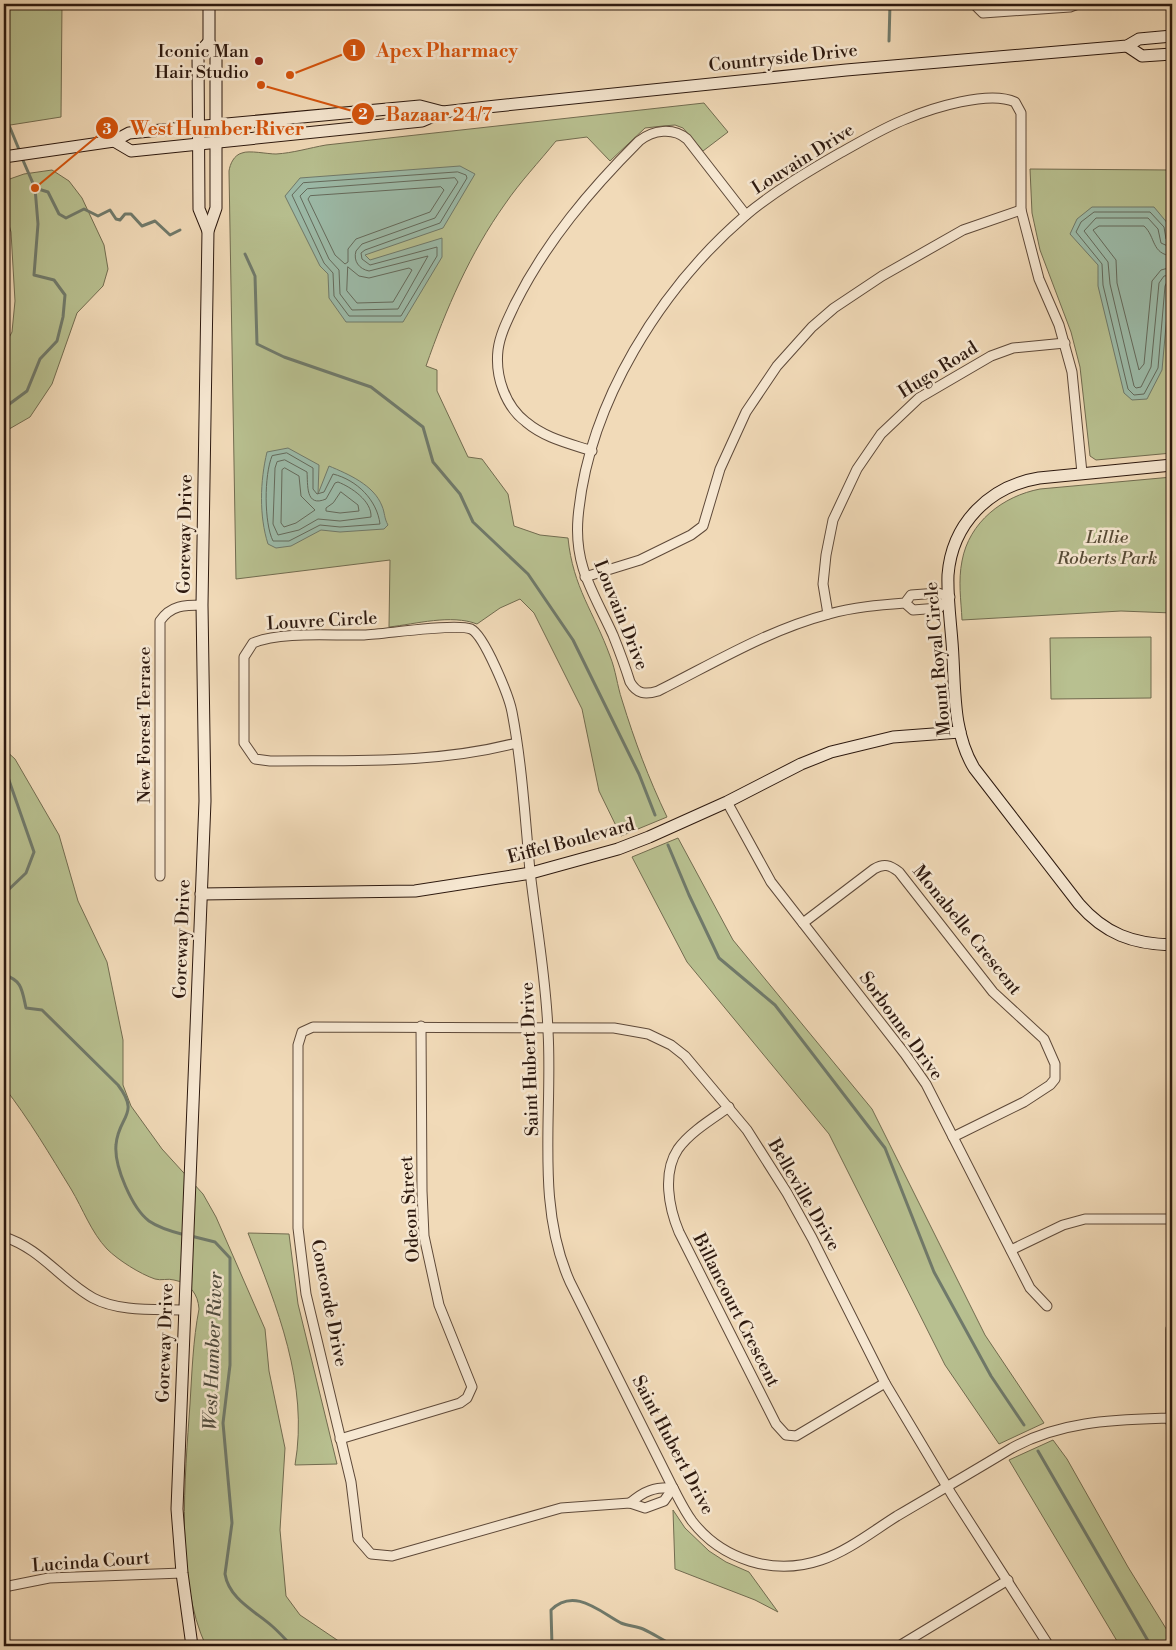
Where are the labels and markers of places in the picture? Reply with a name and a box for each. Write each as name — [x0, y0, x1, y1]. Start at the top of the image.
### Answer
callout: Apex Pharmacy — [341, 33, 528, 67]
place label: Iconic Man Hair Studio — [155, 40, 249, 84]
marker: Iconic Man Hair Studio — [253, 55, 265, 67]
callout: Bazaar 24/7 — [351, 97, 502, 131]
callout: West Humber River — [95, 111, 314, 145]

